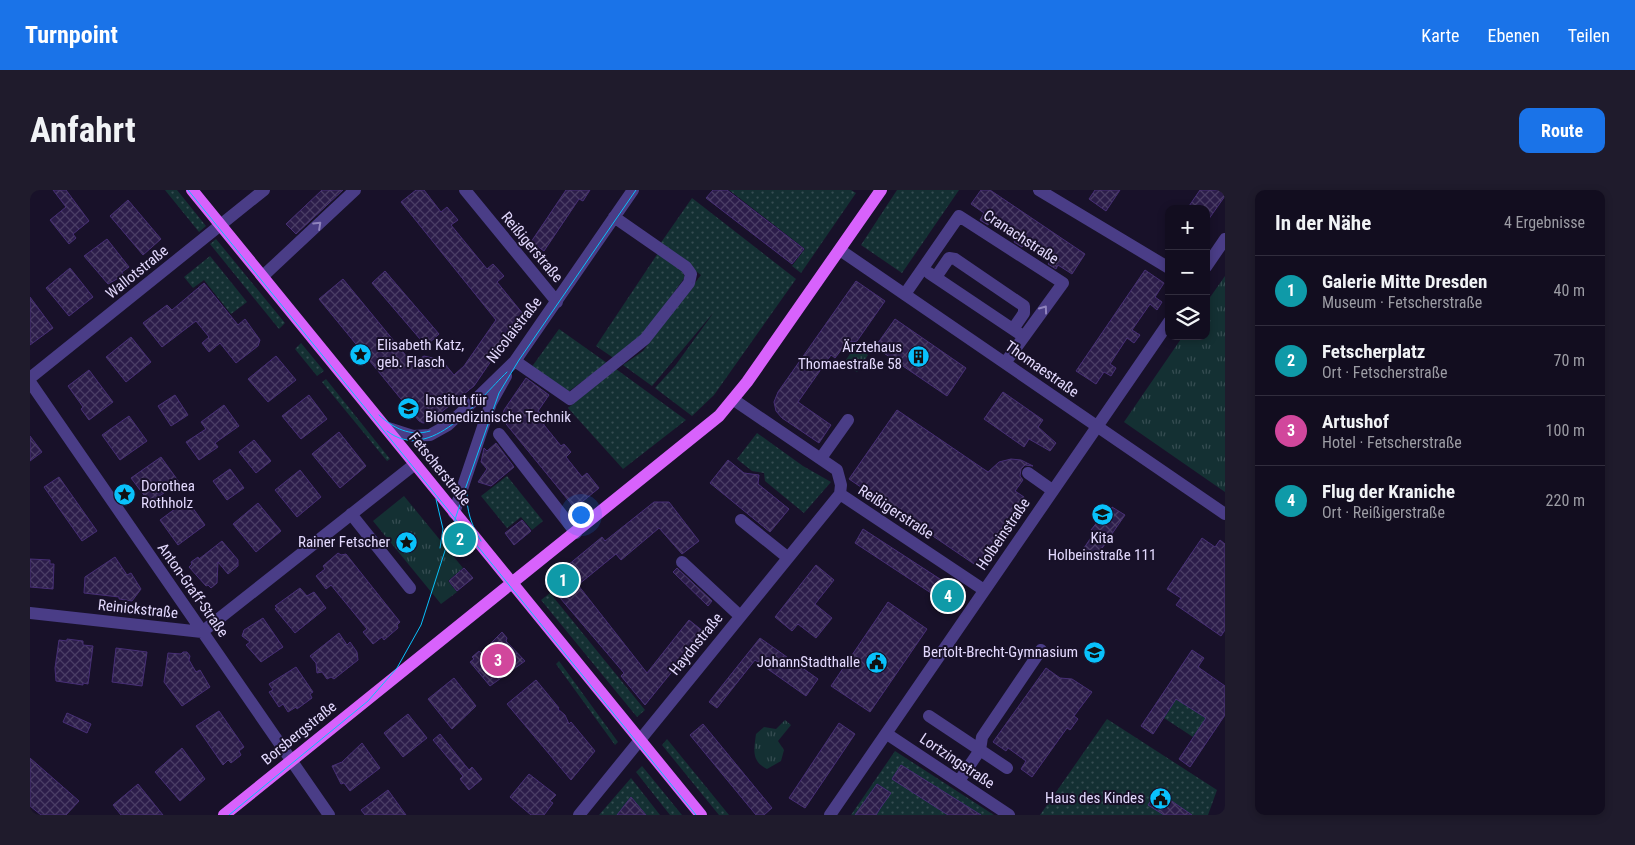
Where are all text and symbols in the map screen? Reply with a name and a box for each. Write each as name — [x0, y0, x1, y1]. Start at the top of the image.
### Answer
text: Turnpoint — [25, 21, 118, 49]
text: Karte — [1421, 25, 1460, 46]
text: Ebenen — [1488, 25, 1540, 46]
text: Teilen — [1568, 25, 1610, 46]
button: Route — [1519, 108, 1605, 153]
text: Anfahrt — [30, 110, 136, 151]
map controls — [1165, 205, 1210, 340]
button: + — [1165, 205, 1210, 250]
street label: Cranachstraße — [980, 206, 1062, 268]
street label: Reißigerstraße — [497, 208, 567, 286]
text: In der Nähe — [1275, 211, 1371, 235]
text: 4 Ergebnisse — [1504, 213, 1585, 232]
one-way arrow — [313, 222, 322, 231]
street label: Wallotstraße — [102, 241, 172, 303]
button: − — [1165, 250, 1210, 295]
text: Galerie Mitte Dresden — [1322, 270, 1487, 293]
text: 1 — [1287, 281, 1295, 300]
text: 40 m — [1553, 281, 1585, 300]
street label: Nicolaistraße — [483, 293, 545, 367]
text: Museum · Fetscherstraße — [1322, 293, 1482, 312]
button: layers — [1165, 295, 1210, 340]
one-way arrow — [1038, 305, 1047, 315]
place label: Elisabeth Katz, geb. Flasch — [377, 336, 464, 371]
street label: Thomaestraße — [1002, 337, 1082, 401]
place label: Ärztehaus Thomaestraße 58 — [798, 338, 902, 373]
text: Fetscherplatz — [1322, 340, 1425, 363]
place icon: Elisabeth Katz, geb. Flasch — [349, 342, 373, 366]
building icon: Ärztehaus Thomaestraße 58 — [906, 344, 930, 368]
text: 2 — [1287, 351, 1295, 370]
text: 70 m — [1553, 351, 1585, 370]
text: Ort · Fetscherstraße — [1322, 363, 1448, 382]
place label: Institut für Biomedizinische Technik — [425, 391, 571, 426]
school or university icon: Institut für Biomedizinische Technik — [397, 397, 421, 421]
text: Artushof — [1322, 410, 1389, 433]
text: 3 — [1287, 421, 1295, 440]
text: 100 m — [1546, 421, 1585, 440]
street label: Fetscherstraße — [405, 429, 475, 509]
text: Hotel · Fetscherstraße — [1322, 433, 1462, 452]
place label: Dorothea Rothholz — [141, 477, 195, 512]
text: Flug der Kraniche — [1322, 480, 1455, 503]
street label: Reißigerstraße — [855, 481, 937, 543]
place icon: Dorothea Rothholz — [113, 483, 137, 507]
text: 4 — [1287, 491, 1295, 510]
text: 220 m — [1546, 491, 1585, 510]
street label: Holbeinstraße — [972, 495, 1034, 573]
your location — [568, 502, 594, 528]
school or university icon: Kita Holbeinstraße 111 — [1090, 503, 1114, 527]
text: Ort · Reißigerstraße — [1322, 503, 1445, 522]
pin: 2 — [444, 520, 476, 558]
place label: Kita Holbeinstraße 111 — [1048, 529, 1156, 564]
place icon: Rainer Fetscher — [394, 530, 418, 554]
place label: Rainer Fetscher — [298, 533, 390, 551]
street label: Anton-Graff-Straße — [154, 539, 232, 641]
pin: 1 — [547, 561, 579, 599]
pin: 4 — [932, 577, 964, 615]
street label: Reinickstraße — [97, 596, 179, 622]
street label: Haydnstraße — [665, 609, 727, 679]
school or university icon: Bertolt-Brecht-Gymnasium — [1082, 640, 1106, 664]
pin: 3 — [482, 641, 514, 679]
place label: Bertolt-Brecht-Gymnasium — [923, 643, 1078, 661]
public building icon: JohannStadthalle — [864, 650, 888, 674]
place label: JohannStadthalle — [757, 653, 860, 671]
street label: Borsbergstraße — [258, 697, 340, 769]
street label: Lortzingstraße — [916, 729, 998, 793]
public building icon: Haus des Kindes — [1148, 786, 1172, 810]
place label: Haus des Kindes — [1045, 789, 1144, 807]

